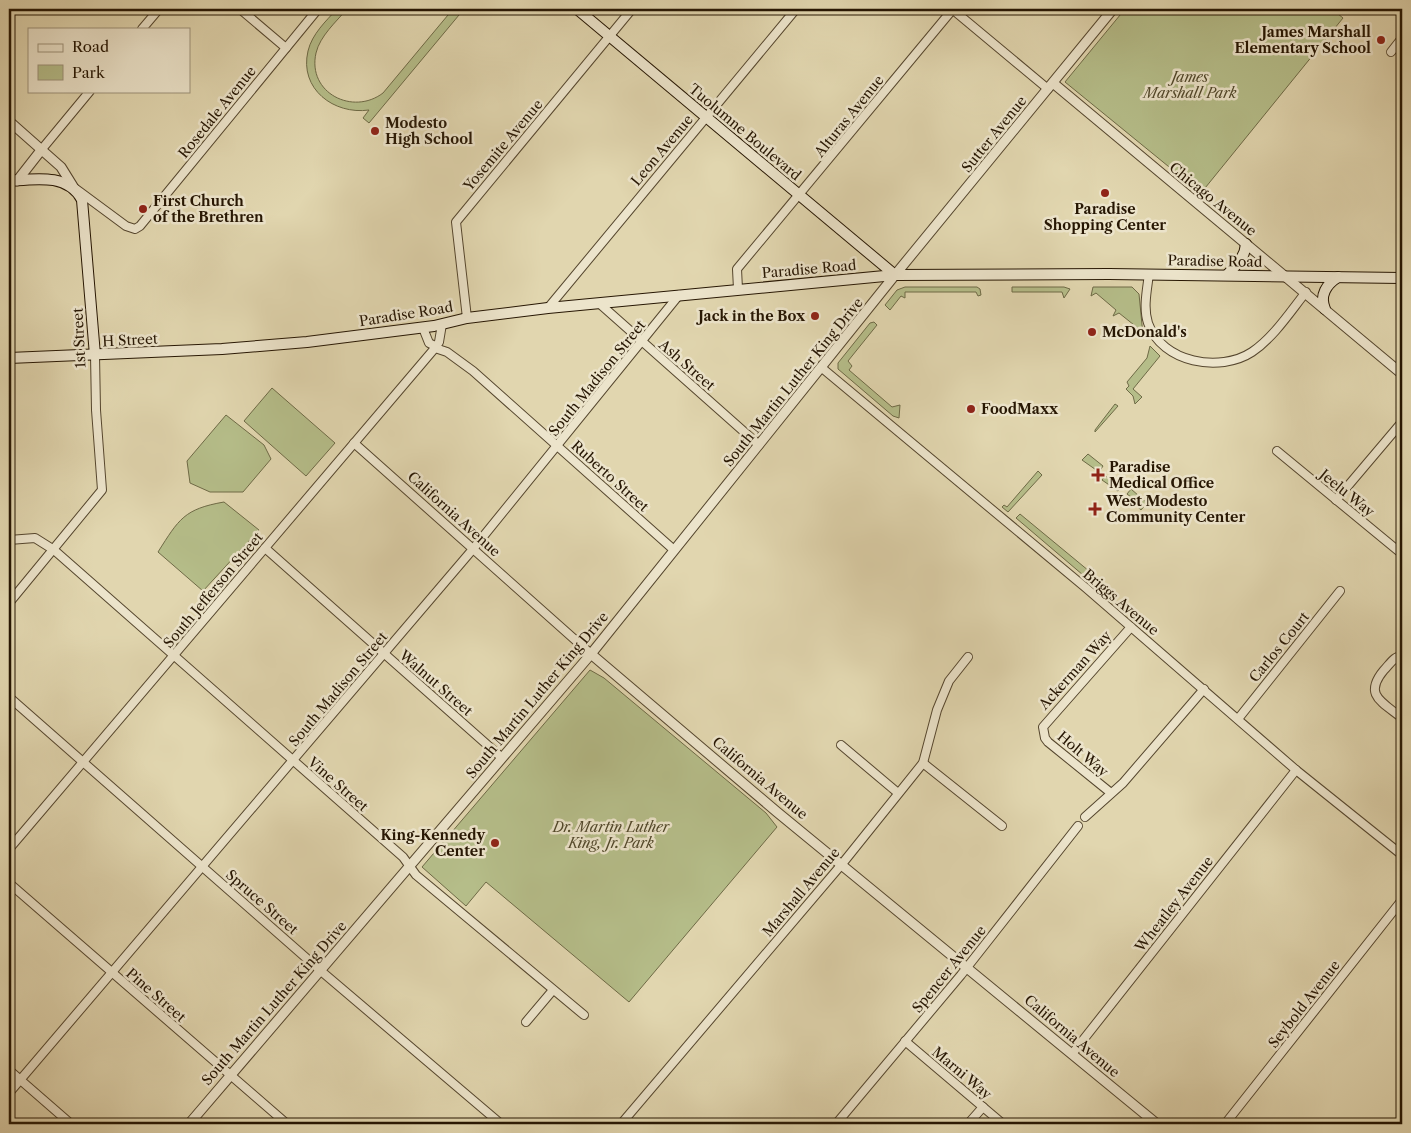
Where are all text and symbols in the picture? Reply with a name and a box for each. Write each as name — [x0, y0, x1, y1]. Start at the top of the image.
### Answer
place label: James Marshall Elementary School — [1234, 23, 1371, 57]
legend — [28, 28, 190, 92]
marker: James Marshall Elementary School — [1375, 34, 1387, 46]
text: Road — [72, 37, 109, 56]
street label: Rosedale Avenue — [174, 62, 260, 162]
text: Park — [72, 63, 106, 82]
park label: James Marshall Park — [1141, 68, 1237, 102]
street label: Alturas Avenue — [810, 71, 888, 161]
street label: Tuolumne Boulevard — [685, 80, 805, 184]
street label: Sutter Avenue — [958, 92, 1030, 176]
street label: Yosemite Avenue — [459, 95, 547, 195]
street label: Leon Avenue — [627, 111, 697, 189]
place label: Modesto High School — [385, 114, 473, 148]
marker: Modesto High School — [369, 125, 381, 137]
street label: Chicago Avenue — [1166, 158, 1261, 240]
marker: Paradise Shopping Center — [1099, 187, 1111, 199]
place label: First Church of the Brethren — [153, 192, 264, 226]
place label: Paradise Shopping Center — [1044, 200, 1166, 234]
marker: First Church of the Brethren — [137, 203, 149, 215]
street label: Paradise Road — [1167, 251, 1263, 271]
street label: Paradise Road — [761, 256, 857, 282]
street label: South Martin Luther King Drive — [719, 294, 867, 470]
street label: Paradise Road — [358, 298, 455, 330]
street label: 1st Street — [68, 307, 90, 369]
place label: Jack in the Box — [695, 307, 806, 325]
marker: Jack in the Box — [809, 310, 821, 322]
street label: South Madison Street — [545, 316, 649, 440]
place label: McDonald's — [1102, 323, 1187, 341]
marker: McDonald's — [1086, 326, 1098, 338]
street label: H Street — [102, 330, 158, 350]
street label: Ash Street — [654, 335, 719, 394]
place label: FoodMaxx — [981, 400, 1059, 418]
marker: FoodMaxx — [965, 403, 977, 415]
street label: Ruberto Street — [568, 437, 652, 516]
place label: Paradise Medical Office — [1109, 458, 1214, 492]
street label: Jeelu Way — [1314, 464, 1378, 521]
street label: California Avenue — [404, 467, 504, 561]
marker: Paradise Medical Office — [1091, 468, 1105, 482]
place label: West Modesto Community Center — [1105, 492, 1245, 526]
marker: West Modesto Community Center — [1088, 502, 1102, 516]
street label: South Jefferson Street — [159, 528, 267, 652]
street label: Briggs Avenue — [1079, 565, 1163, 639]
street label: South Martin Luther King Drive — [462, 608, 612, 782]
street label: Carlos Court — [1245, 608, 1313, 686]
street label: Ackerman Way — [1034, 627, 1115, 714]
street label: South Madison Street — [285, 628, 391, 750]
street label: Walnut Street — [395, 646, 476, 720]
street label: Holt Way — [1054, 727, 1112, 781]
street label: California Avenue — [709, 733, 812, 823]
street label: Vine Street — [303, 752, 372, 815]
park label: Dr. Martin Luther King, Jr. Park — [552, 818, 671, 852]
place label: King-Kennedy Center — [380, 826, 485, 860]
marker: King-Kennedy Center — [489, 837, 501, 849]
street label: Marshall Avenue — [758, 844, 844, 940]
street label: Wheatley Avenue — [1130, 852, 1217, 956]
street label: Spruce Street — [222, 866, 302, 938]
street label: South Martin Luther King Drive — [198, 917, 350, 1089]
street label: Spencer Avenue — [908, 922, 990, 1016]
street label: Seybold Avenue — [1264, 956, 1344, 1051]
street label: Pine Street — [122, 964, 190, 1026]
street label: California Avenue — [1021, 991, 1124, 1081]
street label: Marni Way — [928, 1043, 996, 1103]

